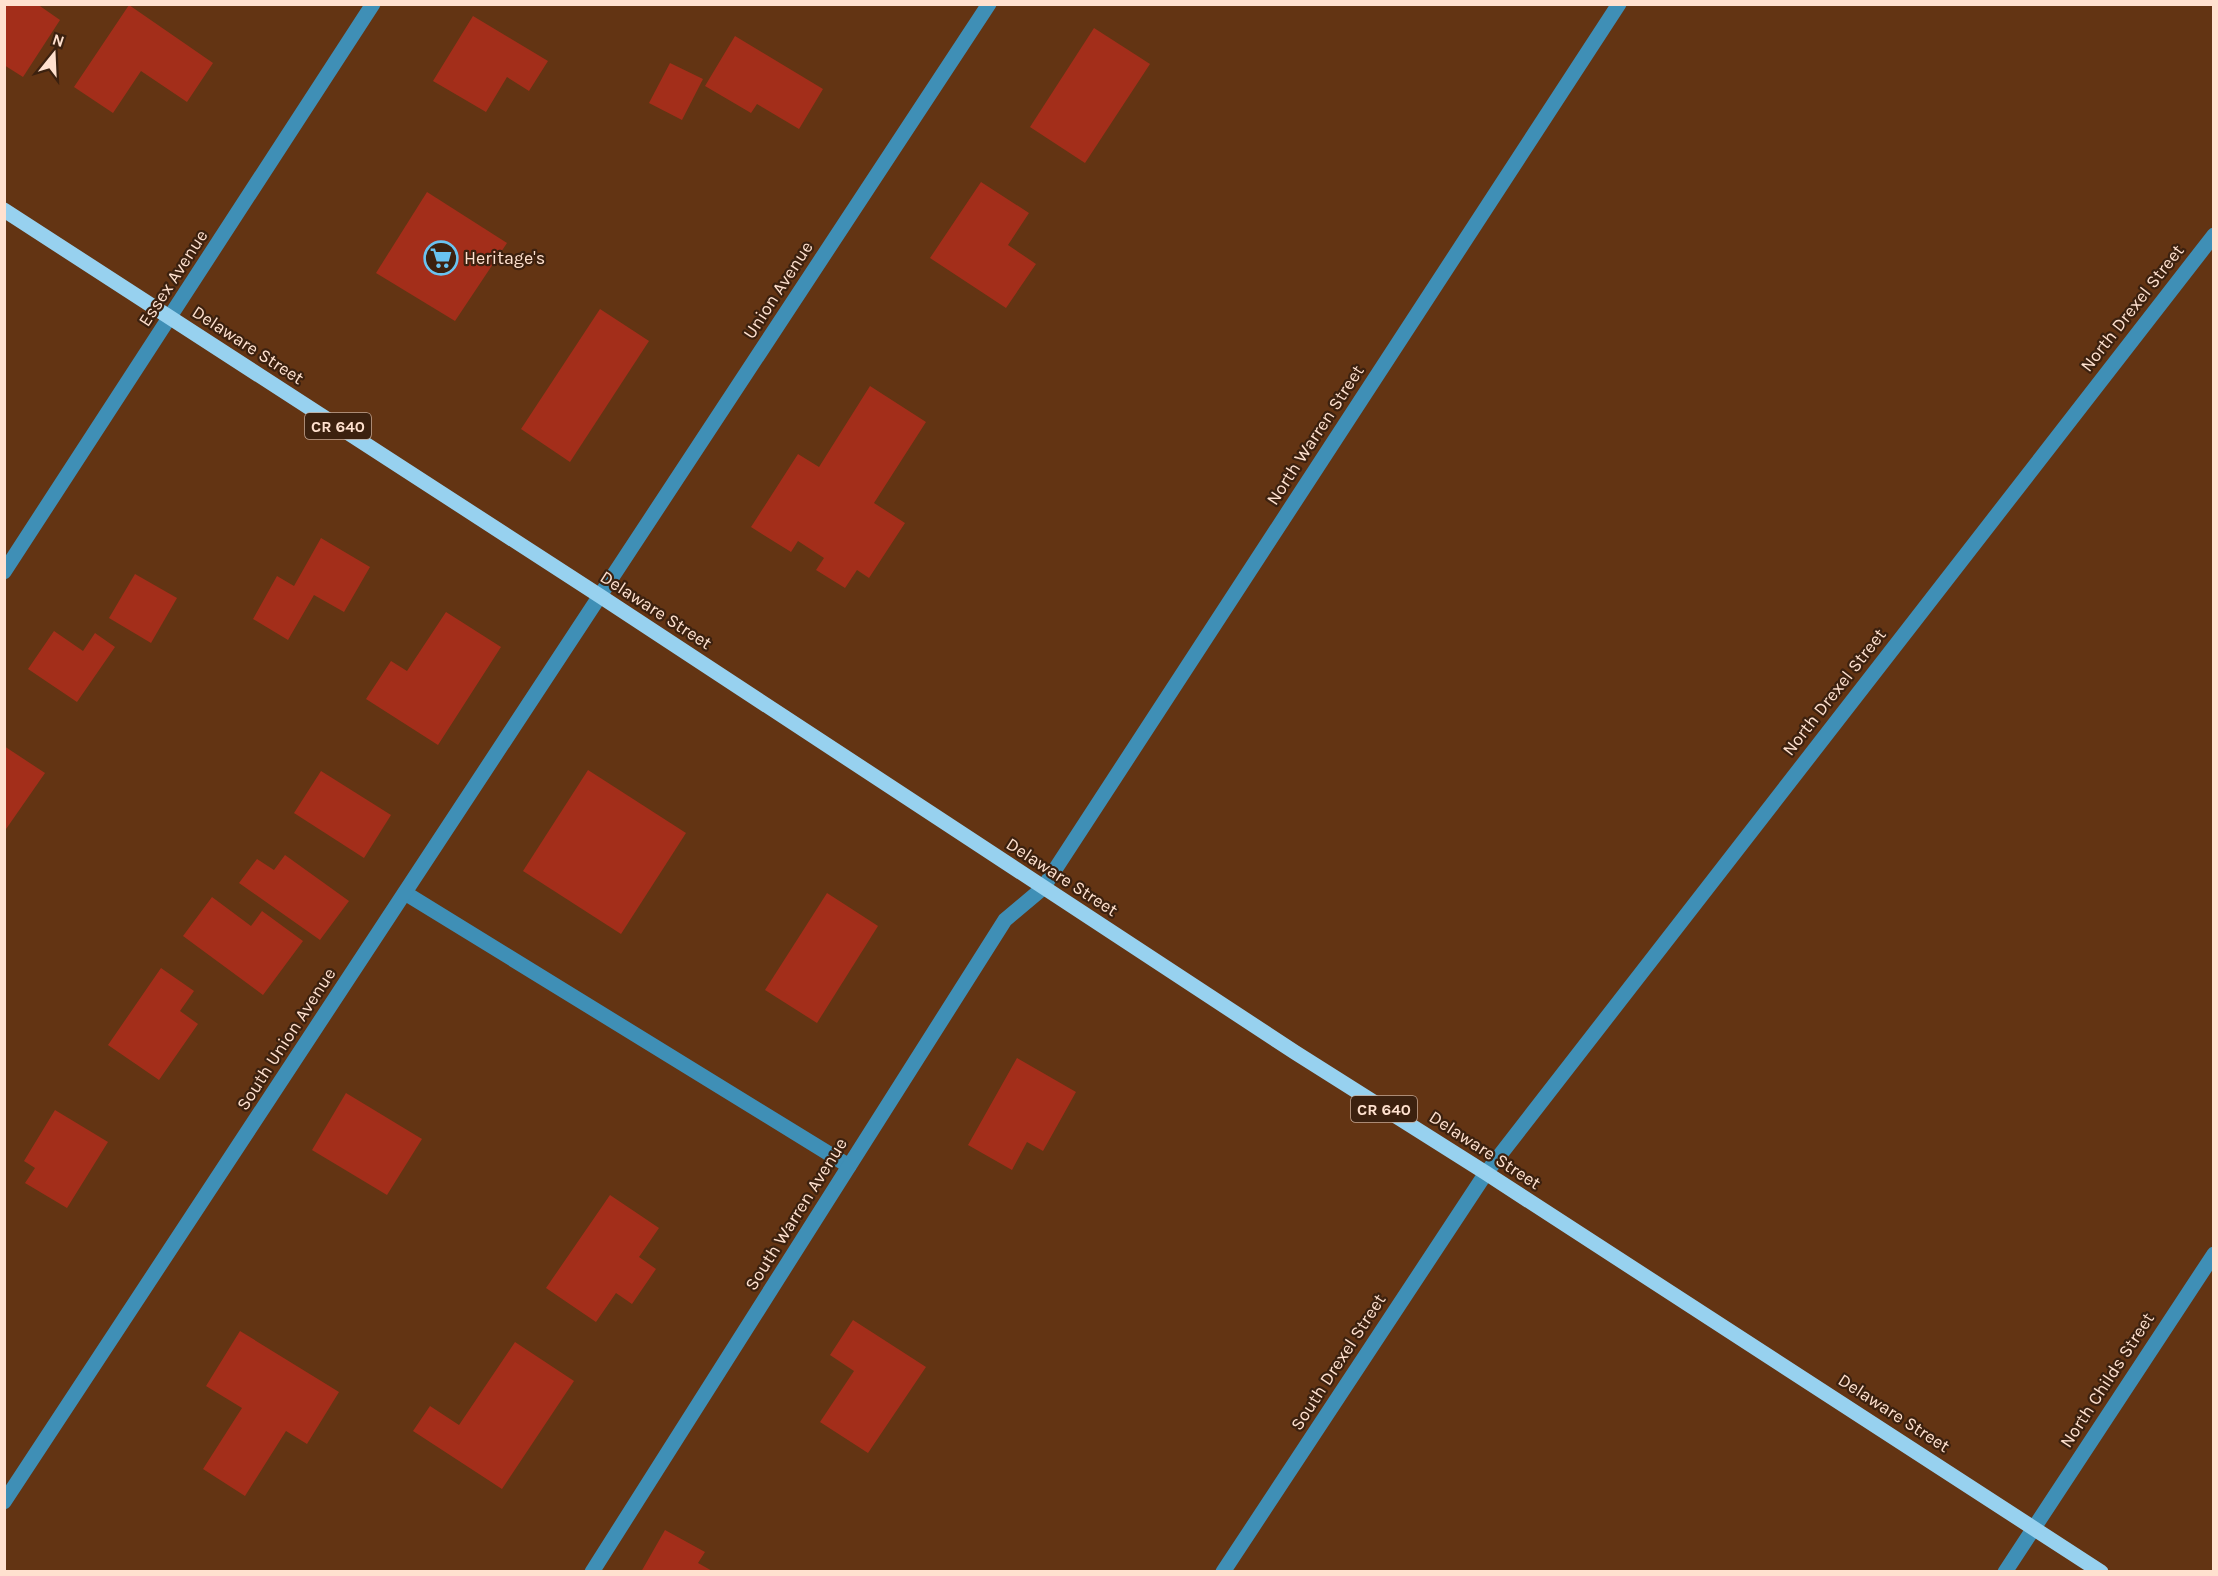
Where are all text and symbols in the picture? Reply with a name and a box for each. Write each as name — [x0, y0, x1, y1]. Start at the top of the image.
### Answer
north arrow — [24, 24, 84, 84]
text: N — [50, 29, 67, 51]
street label: Essex Avenue — [134, 225, 212, 331]
street label: Union Avenue — [738, 237, 818, 343]
supermarket icon: Heritage's — [423, 240, 459, 276]
street label: North Drexel Street — [2076, 240, 2189, 376]
place label: Heritage's — [464, 247, 545, 269]
street label: Delaware Street — [188, 301, 308, 389]
street label: North Warren Street — [1261, 361, 1369, 509]
road number: CR 640 — [305, 413, 371, 439]
street label: Delaware Street — [596, 566, 716, 654]
street label: North Drexel Street — [1778, 624, 1891, 760]
street label: Delaware Street — [1002, 833, 1122, 921]
street label: South Union Avenue — [232, 964, 340, 1114]
road number: CR 640 — [1351, 1096, 1417, 1122]
street label: Delaware Street — [1425, 1106, 1545, 1194]
street label: South Warren Avenue — [740, 1134, 852, 1294]
street label: South Drexel Street — [1286, 1289, 1390, 1434]
street label: North Childs Street — [2055, 1308, 2159, 1452]
street label: Delaware Street — [1834, 1369, 1954, 1457]

